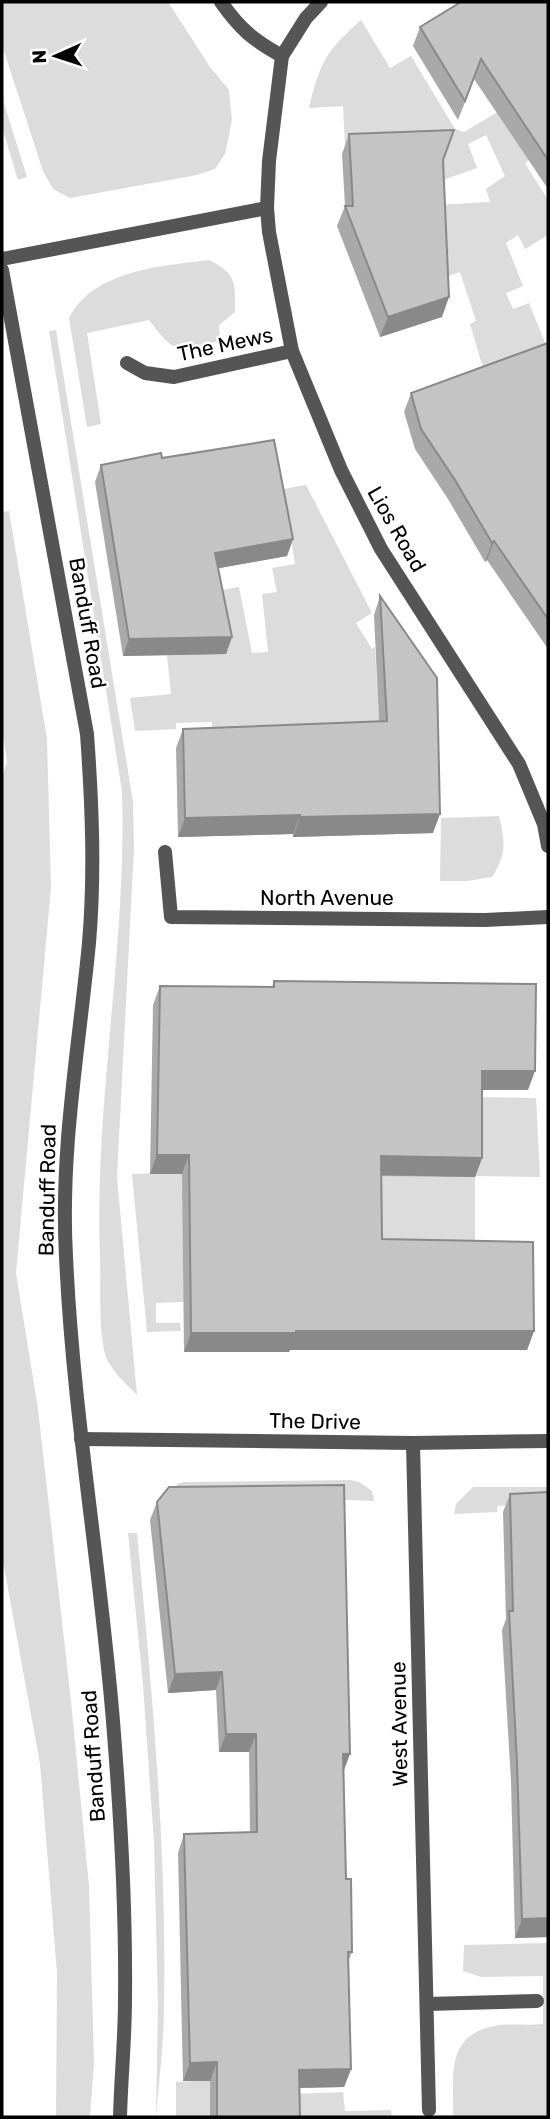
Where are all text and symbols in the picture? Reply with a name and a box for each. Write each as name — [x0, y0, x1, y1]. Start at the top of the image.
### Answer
north arrow — [21, 21, 91, 91]
text: N — [28, 49, 51, 64]
street label: The Mews — [175, 322, 275, 366]
street label: Lios Road — [363, 482, 431, 576]
street label: Banduff Road — [64, 556, 112, 690]
street label: North Avenue — [260, 885, 394, 910]
street label: Banduff Road — [33, 1124, 61, 1256]
street label: The Drive — [269, 1408, 361, 1434]
street label: West Avenue — [385, 1661, 413, 1787]
street label: Banduff Road — [76, 1689, 110, 1823]

